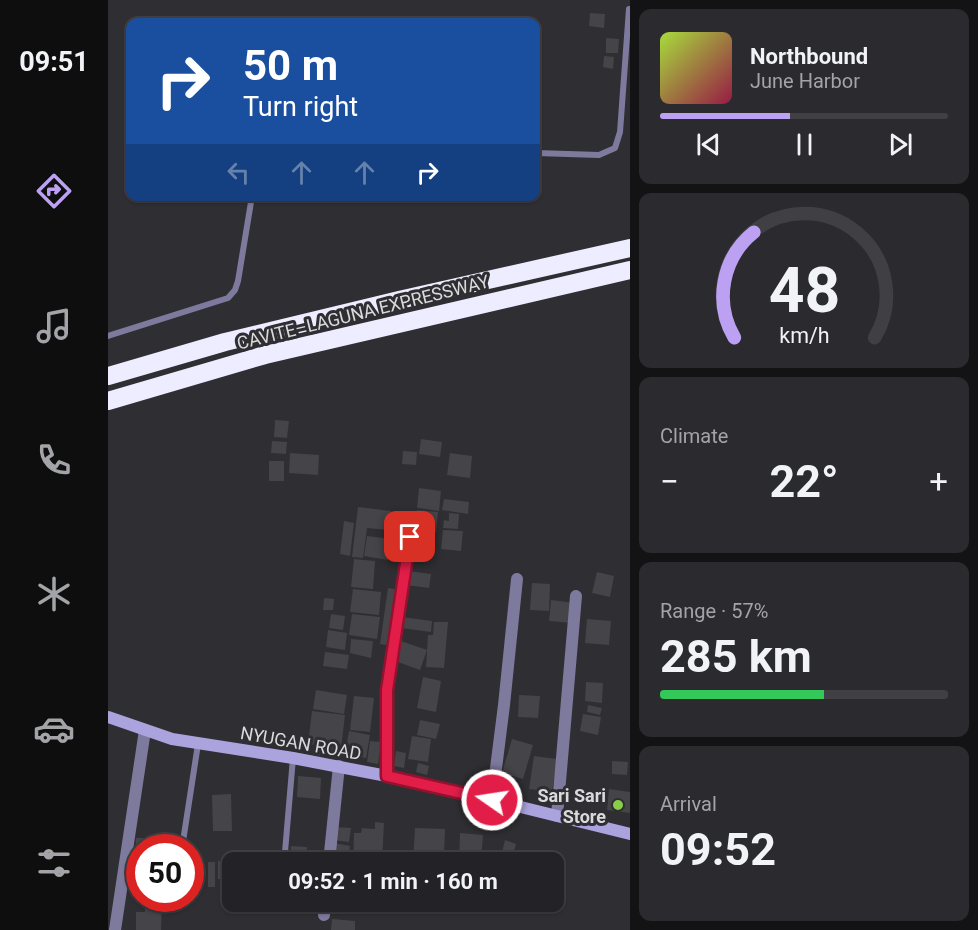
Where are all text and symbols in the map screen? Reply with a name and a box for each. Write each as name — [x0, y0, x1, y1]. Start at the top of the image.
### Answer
text: 50 m — [243, 41, 338, 90]
icon: right — [144, 42, 222, 120]
text: Northbound — [750, 44, 868, 69]
text: 09:51 — [19, 46, 89, 78]
text: June Harbor — [750, 69, 860, 93]
text: Turn right — [243, 91, 358, 123]
icon: previous — [692, 128, 725, 161]
icon: pause — [788, 128, 821, 161]
icon: next — [884, 128, 917, 161]
icon: left — [222, 156, 255, 189]
icon: ahead — [285, 156, 318, 189]
icon: ahead — [348, 156, 381, 189]
icon: right — [411, 156, 444, 189]
icon: directions — [33, 170, 75, 212]
text: 48 — [768, 254, 840, 327]
street label: CAVITE–LAGUNA EXPRESSWAY — [235, 270, 491, 354]
icon: music — [33, 305, 75, 347]
text: km/h — [779, 323, 829, 348]
text: Climate — [660, 424, 728, 448]
icon: phone — [33, 439, 75, 481]
text: 22° — [769, 455, 839, 508]
text: − — [660, 462, 679, 501]
text: + — [929, 462, 948, 501]
pin — [384, 511, 435, 562]
icon: arrive — [393, 520, 426, 553]
icon: climate — [33, 573, 75, 615]
text: Range · 57% — [660, 599, 768, 623]
text: 285 km — [660, 630, 812, 683]
icon: car — [33, 708, 75, 750]
street label: NYUGAN ROAD — [239, 722, 363, 764]
position arrow — [460, 768, 524, 832]
place label: Sari Sari Store — [537, 785, 606, 827]
text: Arrival — [660, 792, 717, 816]
marker: Sari Sari Store — [611, 798, 625, 812]
text: 09:52 — [660, 823, 776, 876]
speed limit sign: 50 — [126, 834, 204, 912]
icon: filters — [33, 842, 75, 884]
text: 09:52 · 1 min · 160 m — [288, 869, 498, 894]

